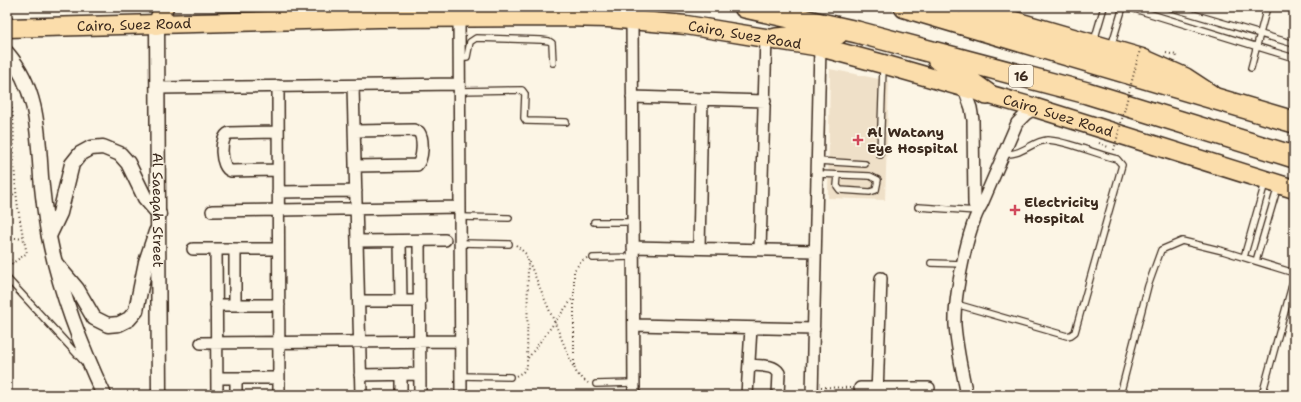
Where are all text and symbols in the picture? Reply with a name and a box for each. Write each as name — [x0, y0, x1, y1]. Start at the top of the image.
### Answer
street label: Cairo, Suez Road — [77, 14, 192, 35]
street label: Cairo, Suez Road — [687, 16, 803, 53]
road number: 16 — [1009, 65, 1033, 87]
street label: Cairo, Suez Road — [1001, 90, 1116, 141]
place label: Al Watany Eye Hospital — [867, 123, 958, 157]
marker: Al Watany Eye Hospital — [852, 134, 864, 146]
street label: Al Saeqah Street — [149, 152, 167, 268]
place label: Electricity Hospital — [1024, 193, 1099, 227]
marker: Electricity Hospital — [1009, 204, 1021, 216]

